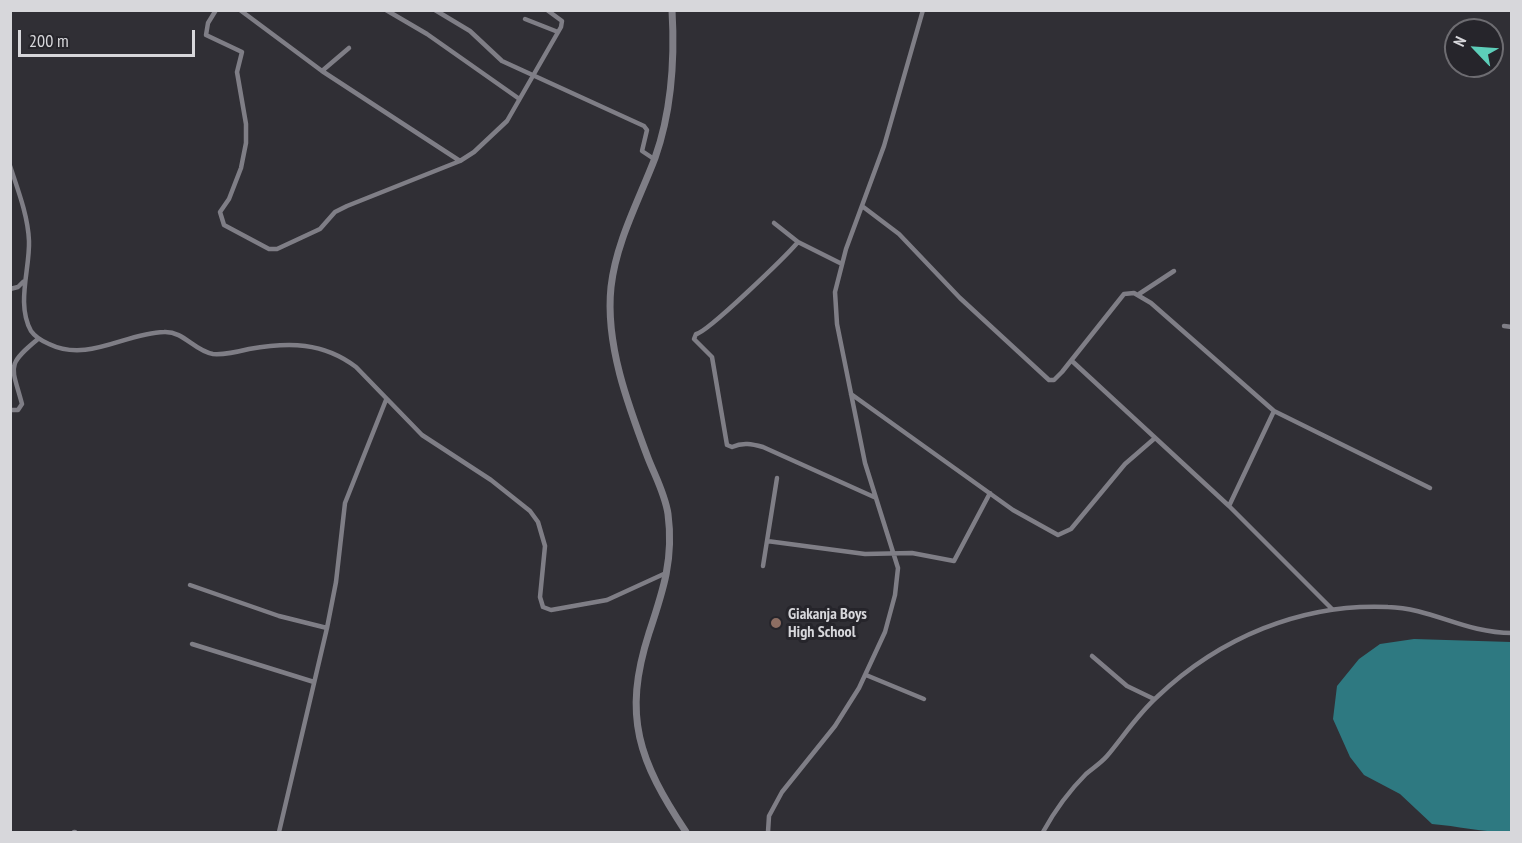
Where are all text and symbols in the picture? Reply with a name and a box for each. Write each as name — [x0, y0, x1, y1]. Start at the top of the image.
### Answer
scale bar — [21, 18, 198, 56]
north arrow — [1444, 18, 1504, 78]
text: 200 m — [29, 29, 69, 52]
text: N — [1449, 33, 1470, 49]
place label: Giakanja Boys High School — [788, 604, 867, 642]
marker: Giakanja Boys High School — [769, 616, 783, 630]

